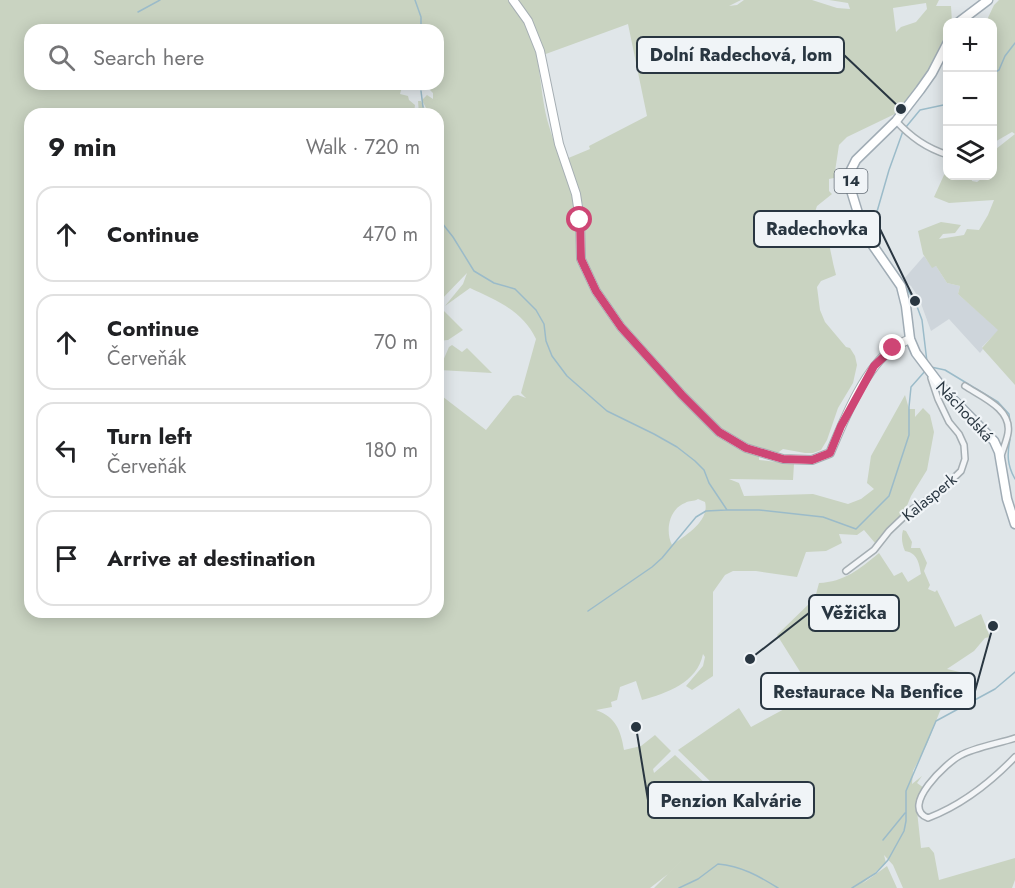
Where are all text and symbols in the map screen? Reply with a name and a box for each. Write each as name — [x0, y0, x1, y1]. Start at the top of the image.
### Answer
map controls — [943, 18, 997, 180]
button: + — [943, 18, 997, 72]
search box — [24, 24, 444, 90]
callout: Dolní Radechová, lom — [637, 37, 844, 73]
icon: search — [45, 41, 78, 74]
text: Search here — [93, 41, 204, 73]
text: Dolní Radechová, lom — [650, 42, 832, 68]
button: − — [943, 72, 997, 126]
button: layers — [943, 126, 997, 180]
text: 9 min — [48, 128, 117, 166]
text: Walk · 720 m — [306, 133, 420, 162]
road number: 14 — [834, 169, 868, 193]
route start — [566, 206, 592, 232]
callout: Radechovka — [754, 211, 880, 247]
text: Radechovka — [766, 216, 868, 242]
icon: ahead — [50, 218, 83, 251]
text: Continue — [107, 218, 199, 250]
text: 470 m — [362, 220, 418, 249]
text: Continue — [107, 312, 199, 344]
icon: ahead — [50, 326, 83, 359]
text: 70 m — [374, 328, 418, 357]
route end — [879, 334, 905, 360]
text: Červeňák — [107, 344, 186, 373]
street label: Náchodská — [931, 376, 999, 447]
text: Turn left — [107, 420, 192, 452]
icon: left — [50, 434, 83, 467]
text: 180 m — [364, 436, 418, 465]
text: Červeňák — [107, 452, 186, 481]
street label: Kalasperk — [897, 468, 962, 527]
icon: arrive — [50, 542, 83, 575]
text: Arrive at destination — [107, 542, 316, 574]
callout: Věžička — [809, 595, 899, 631]
text: Věžička — [820, 600, 887, 626]
callout: Restaurace Na Benfice — [761, 673, 975, 709]
text: Restaurace Na Benfice — [773, 679, 963, 705]
callout: Penzion Kalvárie — [648, 782, 814, 818]
text: Penzion Kalvárie — [660, 788, 802, 814]

